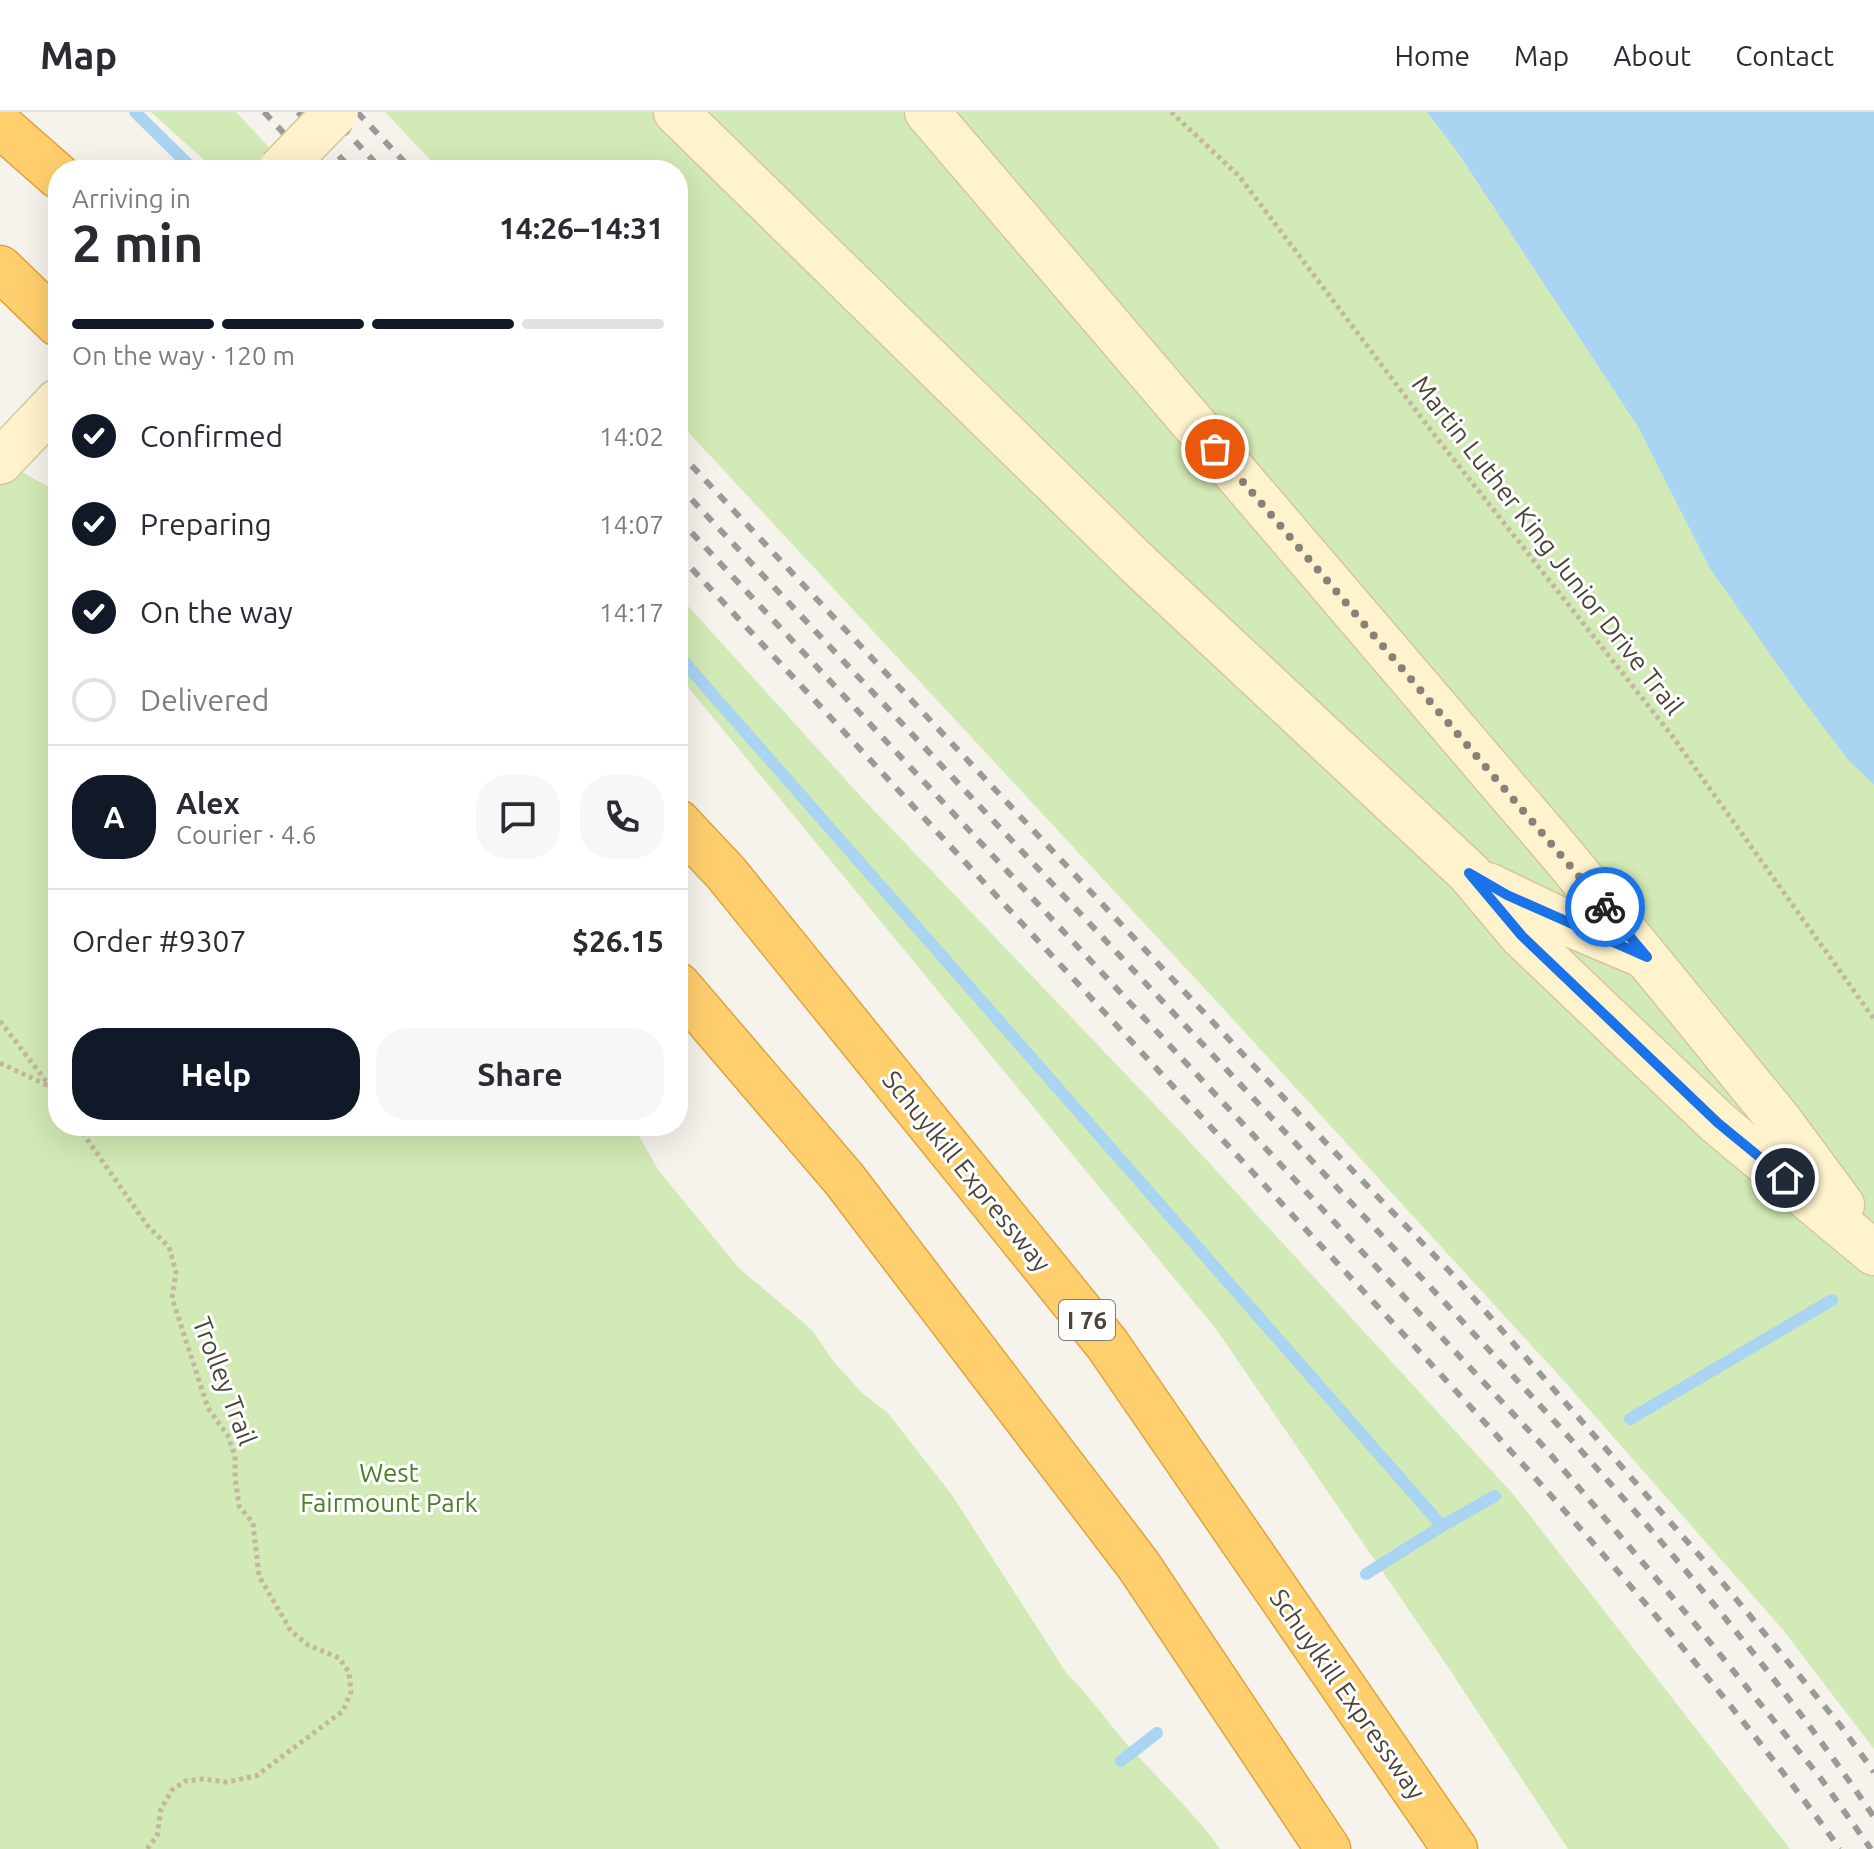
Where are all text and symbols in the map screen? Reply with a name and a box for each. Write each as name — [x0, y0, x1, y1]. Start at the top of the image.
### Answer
text: Map — [40, 34, 117, 76]
text: Home — [1395, 40, 1470, 71]
text: Map — [1514, 40, 1569, 71]
text: About — [1613, 40, 1691, 71]
text: Contact — [1735, 40, 1834, 71]
text: Arriving in — [72, 184, 191, 213]
text: 14:26–14:31 — [499, 211, 664, 245]
text: 2 min — [72, 214, 203, 272]
text: On the way · 120 m — [72, 341, 295, 370]
street label: Martin Luther King Junior Drive Trail — [1407, 370, 1689, 720]
icon: check — [72, 414, 116, 458]
pin — [1181, 415, 1249, 483]
text: Confirmed — [140, 419, 283, 453]
text: 14:02 — [599, 422, 664, 451]
icon: bag — [1193, 427, 1237, 471]
icon: check — [72, 502, 116, 546]
text: Preparing — [140, 507, 272, 541]
text: 14:07 — [599, 510, 664, 539]
icon: check — [72, 590, 116, 634]
text: On the way — [140, 595, 293, 629]
text: 14:17 — [599, 598, 664, 627]
text: Delivered — [140, 683, 269, 717]
button: chat — [476, 775, 560, 859]
button: phone — [580, 775, 664, 859]
text: Alex — [176, 786, 240, 820]
text: A — [103, 800, 125, 834]
text: Courier · 4.6 — [176, 820, 316, 849]
courier — [1565, 867, 1645, 947]
icon: bike — [1583, 885, 1627, 929]
text: Order #9307 — [72, 924, 246, 958]
text: $26.15 — [572, 924, 664, 958]
button: Help — [72, 1028, 360, 1120]
button: Share — [376, 1028, 664, 1120]
street label: Schuylkill Expressway — [877, 1065, 1057, 1277]
pin — [1751, 1144, 1819, 1212]
icon: home — [1763, 1156, 1807, 1200]
road number: I 76 — [1059, 1300, 1115, 1340]
street label: Trolley Trail — [187, 1313, 263, 1449]
park label: West Fairmount Park — [300, 1458, 478, 1517]
street label: Schuylkill Expressway — [1265, 1583, 1431, 1805]

